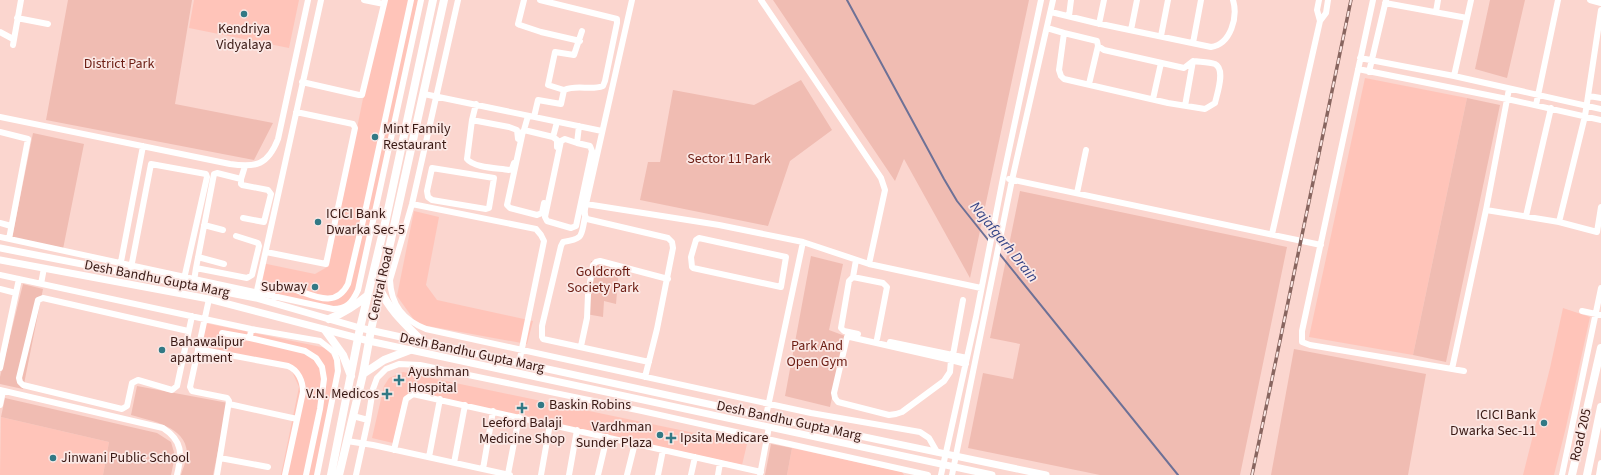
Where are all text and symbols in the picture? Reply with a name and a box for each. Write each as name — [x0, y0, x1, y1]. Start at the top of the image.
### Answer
marker: Kendriya Vidyalaya — [239, 9, 249, 19]
place label: Kendriya Vidyalaya — [216, 19, 272, 55]
park label: District Park — [84, 54, 154, 74]
place label: Mint Family Restaurant — [383, 119, 451, 155]
marker: Mint Family Restaurant — [370, 132, 380, 142]
park label: Sector 11 Park — [687, 149, 771, 169]
water label: Najafgarh Drain — [965, 197, 1043, 287]
place label: ICICI Bank Dwarka Sec-5 — [326, 204, 405, 240]
marker: ICICI Bank Dwarka Sec-5 — [313, 217, 323, 227]
street label: Central Road — [363, 245, 399, 323]
street label: Desh Bandhu Gupta Marg — [83, 255, 231, 303]
park label: Goldcroft Society Park — [567, 262, 639, 298]
place label: Subway — [261, 277, 307, 297]
marker: Subway — [310, 282, 320, 292]
street label: Desh Bandhu Gupta Marg — [398, 328, 546, 378]
place label: Bahawalipur apartment — [170, 332, 244, 368]
park label: Park And Open Gym — [786, 336, 848, 372]
marker: Bahawalipur apartment — [157, 345, 167, 355]
place label: Ayushman Hospital — [408, 362, 469, 398]
marker: Ayushman Hospital — [393, 374, 405, 386]
place label: V.N. Medicos — [306, 384, 379, 404]
marker: V.N. Medicos — [382, 389, 392, 399]
place label: Baskin Robins — [549, 395, 631, 415]
street label: Desh Bandhu Gupta Marg — [715, 396, 863, 446]
marker: Baskin Robins — [536, 400, 546, 410]
marker: Leeford Balaji Medicine Shop — [517, 403, 527, 413]
place label: ICICI Bank Dwarka Sec-11 — [1450, 405, 1536, 441]
street label: Road 205 — [1565, 407, 1597, 463]
place label: Leeford Balaji Medicine Shop — [479, 413, 565, 449]
place label: Vardhman Sunder Plaza — [576, 417, 652, 453]
marker: ICICI Bank Dwarka Sec-11 — [1539, 418, 1549, 428]
place label: Ipsita Medicare — [680, 428, 768, 448]
marker: Vardhman Sunder Plaza — [655, 430, 665, 440]
marker: Ipsita Medicare — [665, 432, 677, 444]
place label: Jinwani Public School — [61, 448, 190, 468]
marker: Jinwani Public School — [48, 453, 58, 463]

